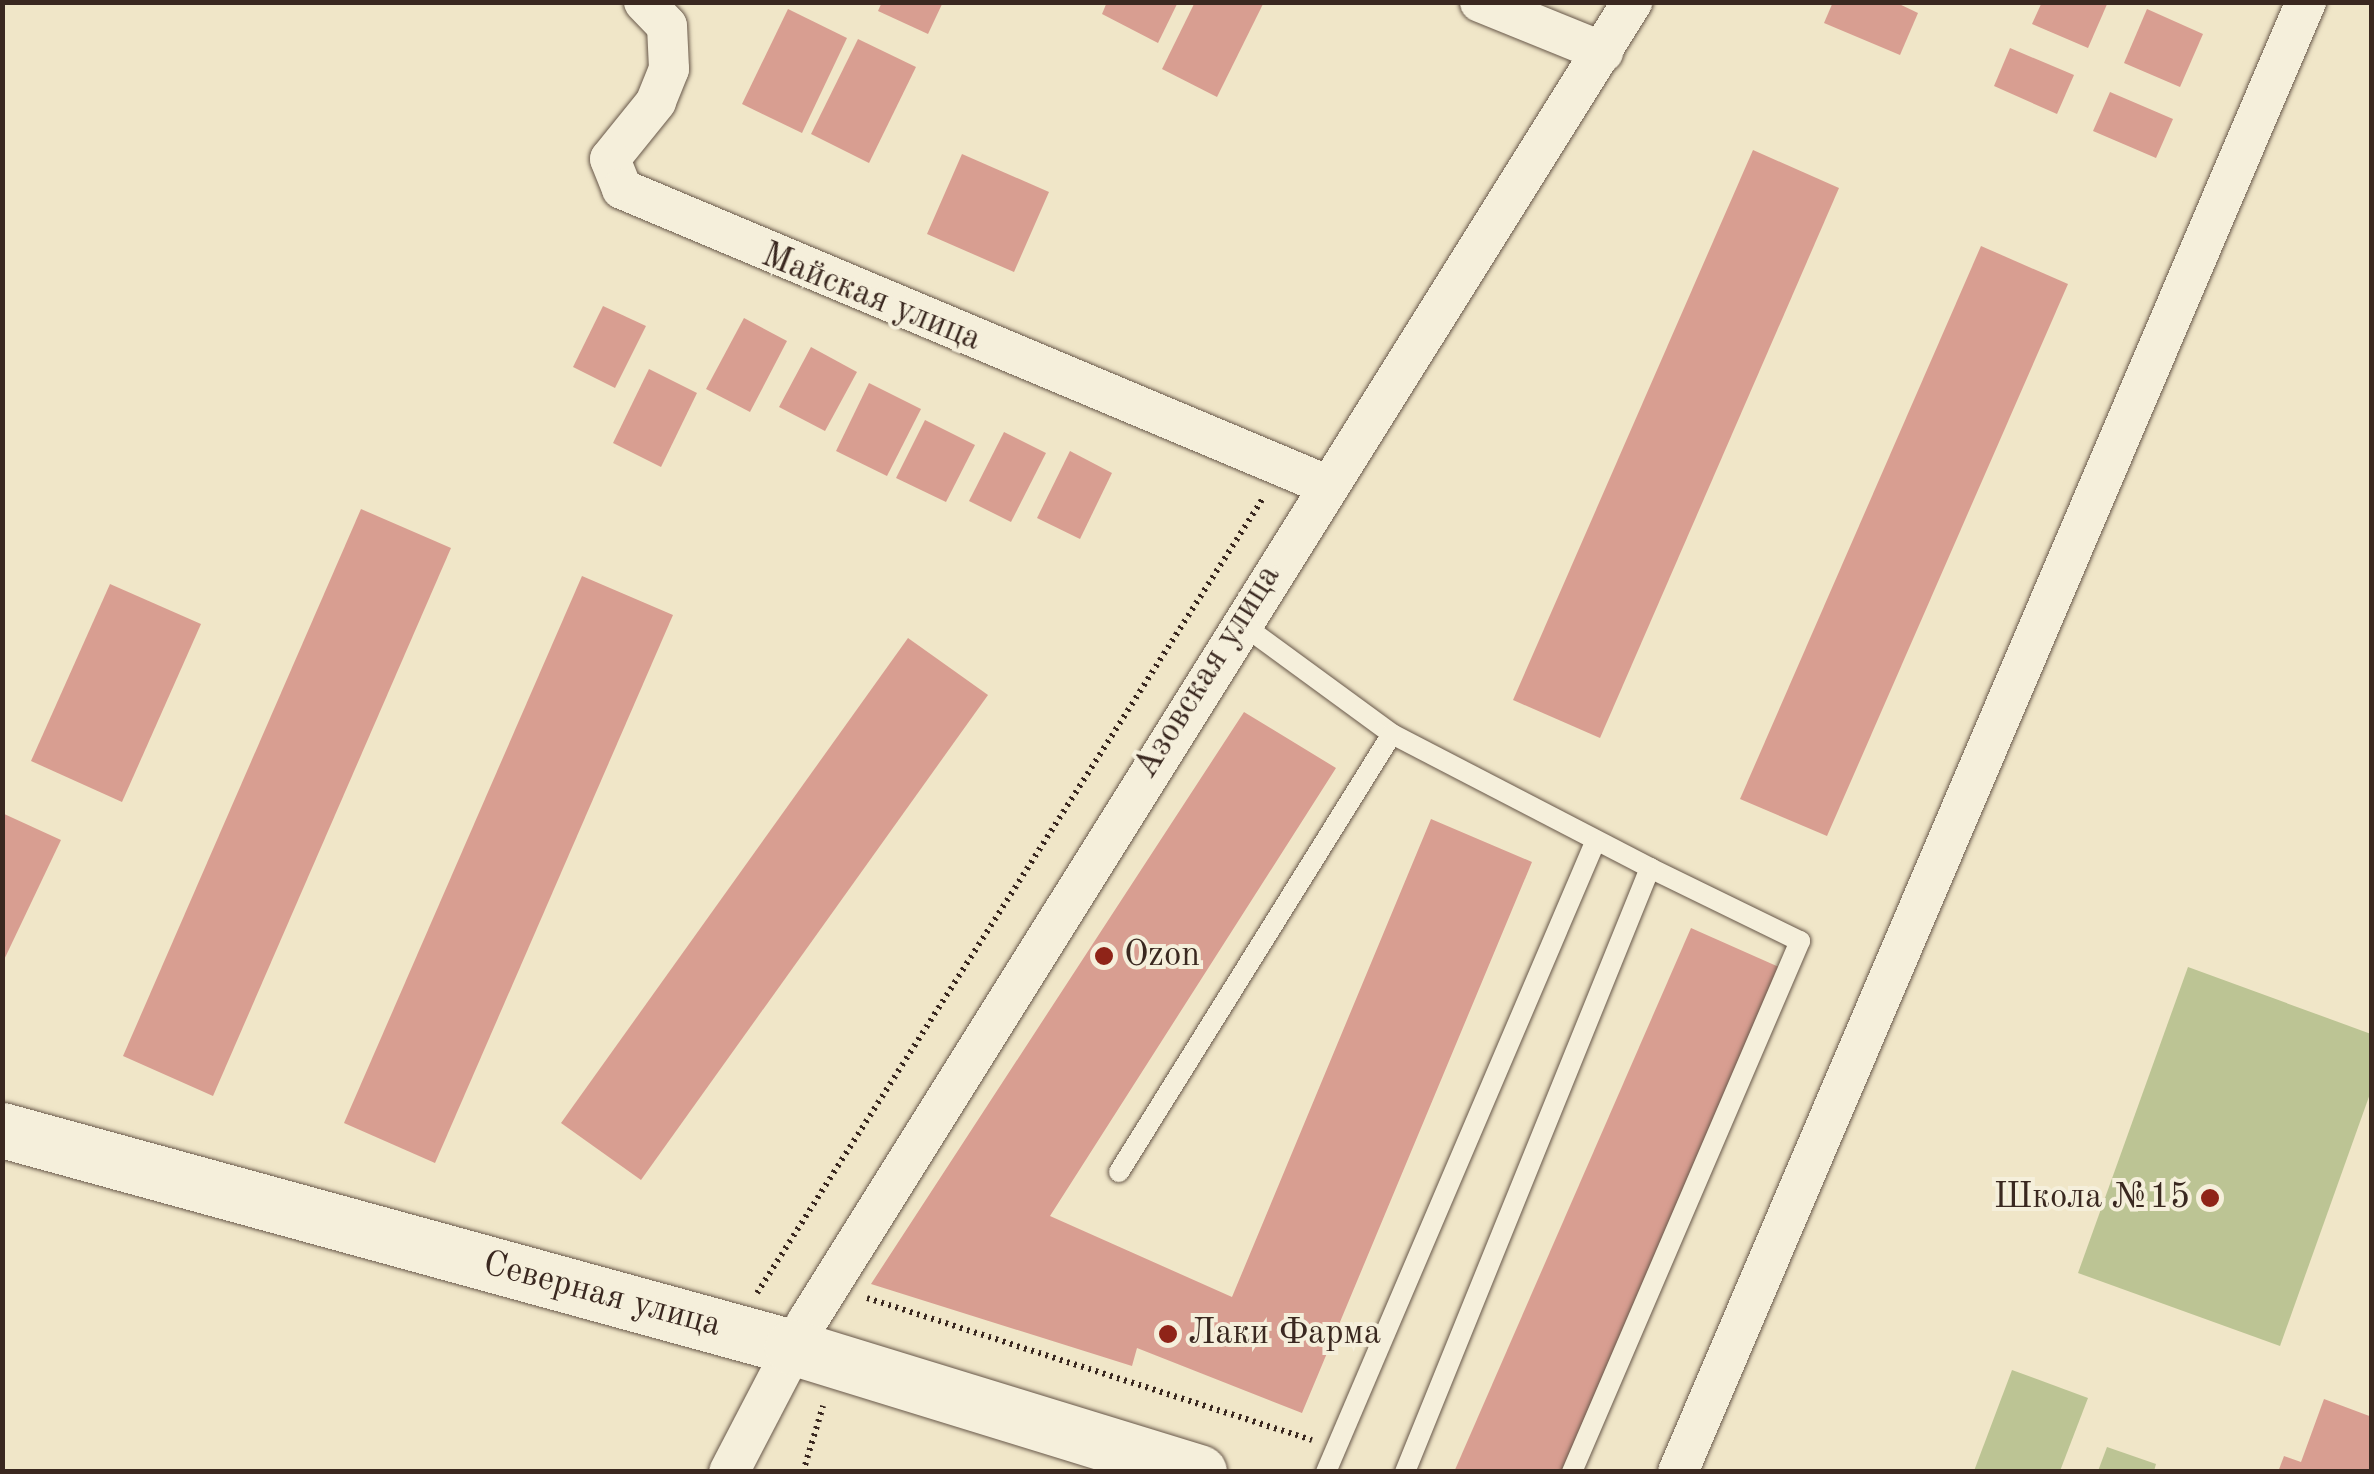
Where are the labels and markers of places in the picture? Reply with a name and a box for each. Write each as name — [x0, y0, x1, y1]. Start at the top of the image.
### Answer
place label: Ozon — [1124, 935, 1200, 977]
marker: Ozon — [1093, 945, 1115, 967]
place label: Школа №15 — [1994, 1177, 2190, 1219]
marker: Школа №15 — [2199, 1187, 2221, 1209]
place label: Лаки Фарма — [1188, 1313, 1381, 1355]
marker: Лаки Фарма — [1157, 1323, 1179, 1345]

